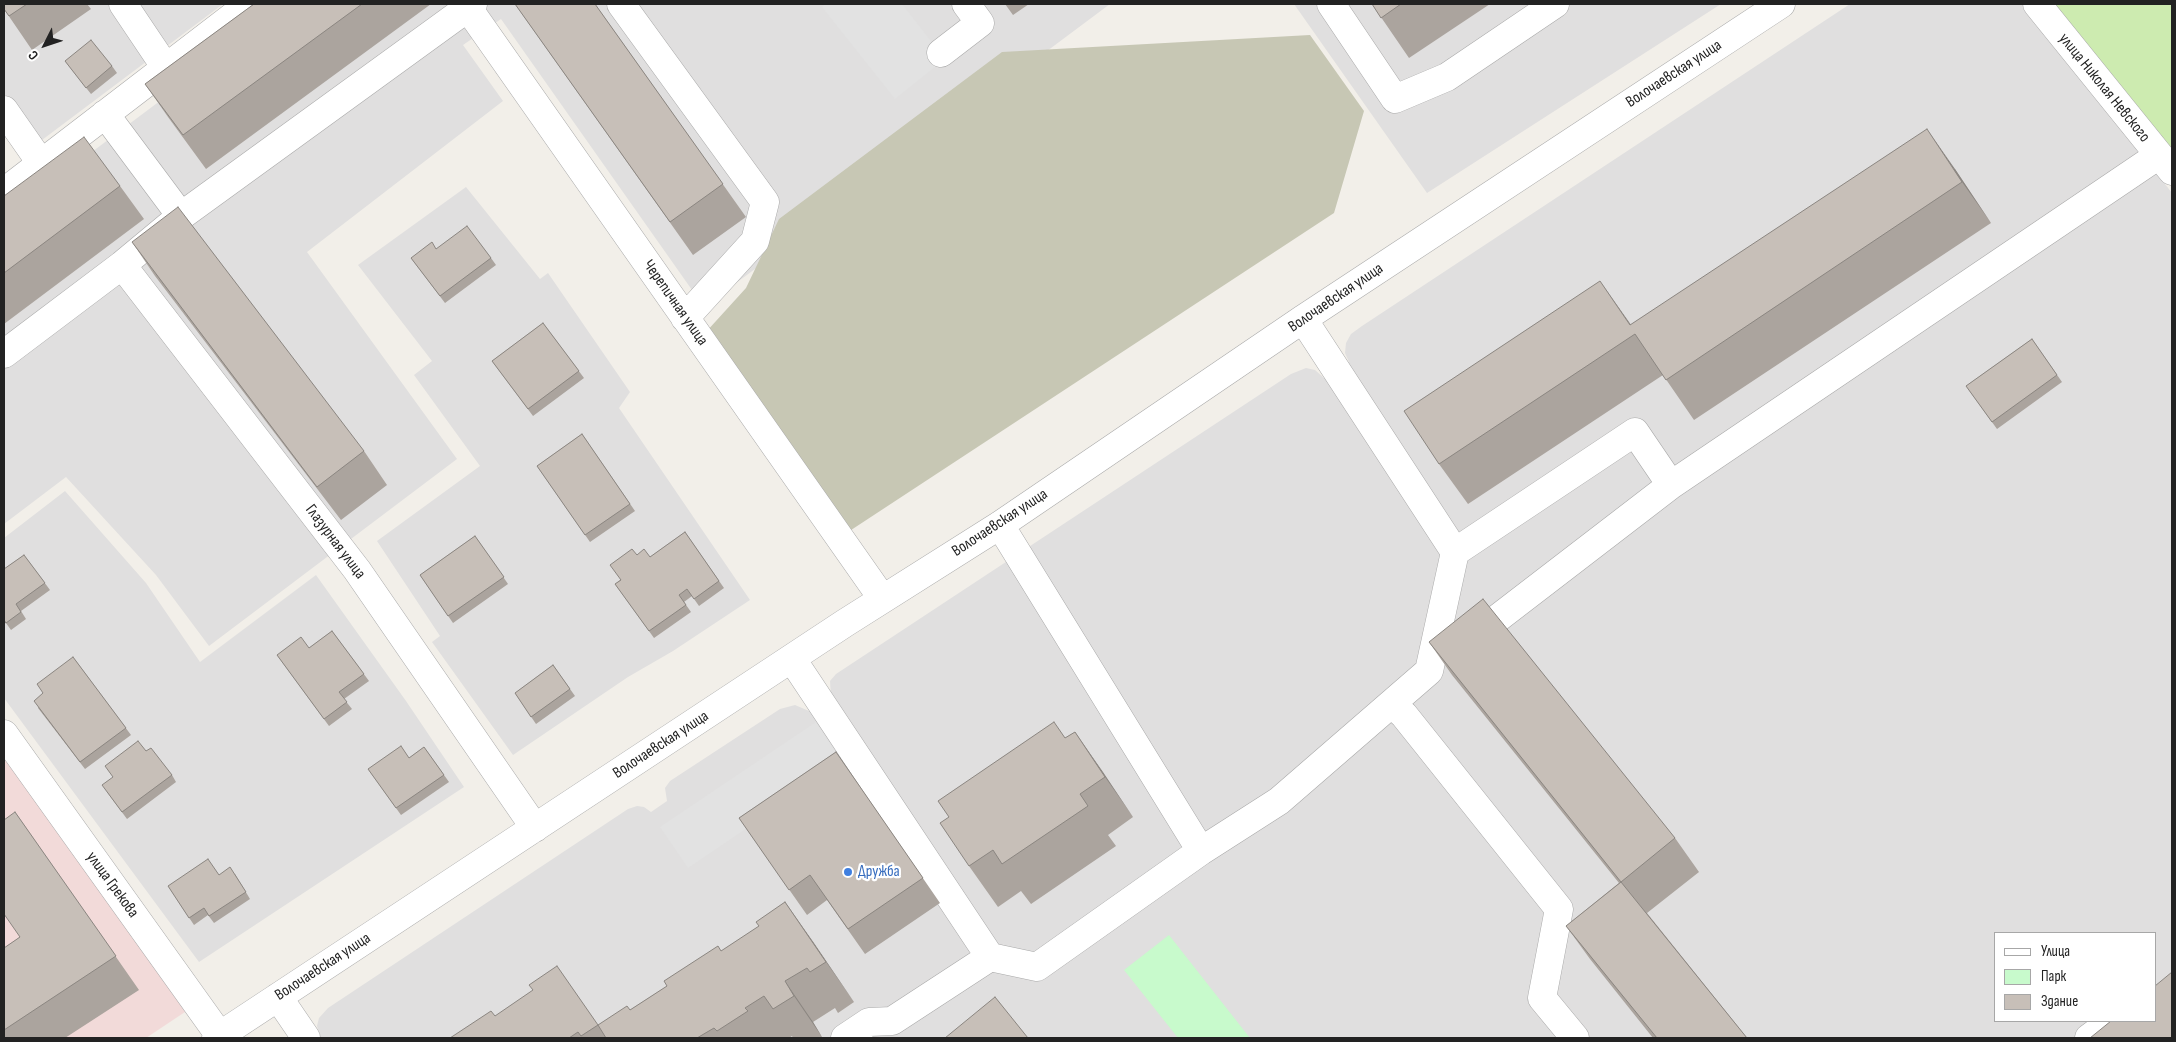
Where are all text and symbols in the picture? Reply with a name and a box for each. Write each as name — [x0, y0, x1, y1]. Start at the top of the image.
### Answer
north arrow — [20, 20, 70, 70]
street label: улица Николая Невского — [2054, 30, 2154, 146]
street label: Волочаевская улица — [1623, 36, 1725, 112]
text: С — [25, 47, 42, 63]
street label: Черепичная улица — [638, 256, 712, 350]
street label: Волочаевская улица — [1285, 259, 1387, 337]
street label: Волочаевская улица — [949, 485, 1051, 561]
street label: Глазурная улица — [301, 501, 369, 583]
street label: Волочаевская улица — [610, 707, 712, 783]
street label: улица Грекова — [82, 848, 142, 922]
place label: Дружба — [858, 862, 900, 882]
marker: Дружба — [842, 866, 854, 878]
street label: Волочаевская улица — [272, 929, 374, 1005]
legend — [1994, 932, 2156, 1022]
text: Улица — [2041, 942, 2070, 961]
text: Парк — [2041, 967, 2066, 986]
text: Здание — [2041, 992, 2078, 1011]

